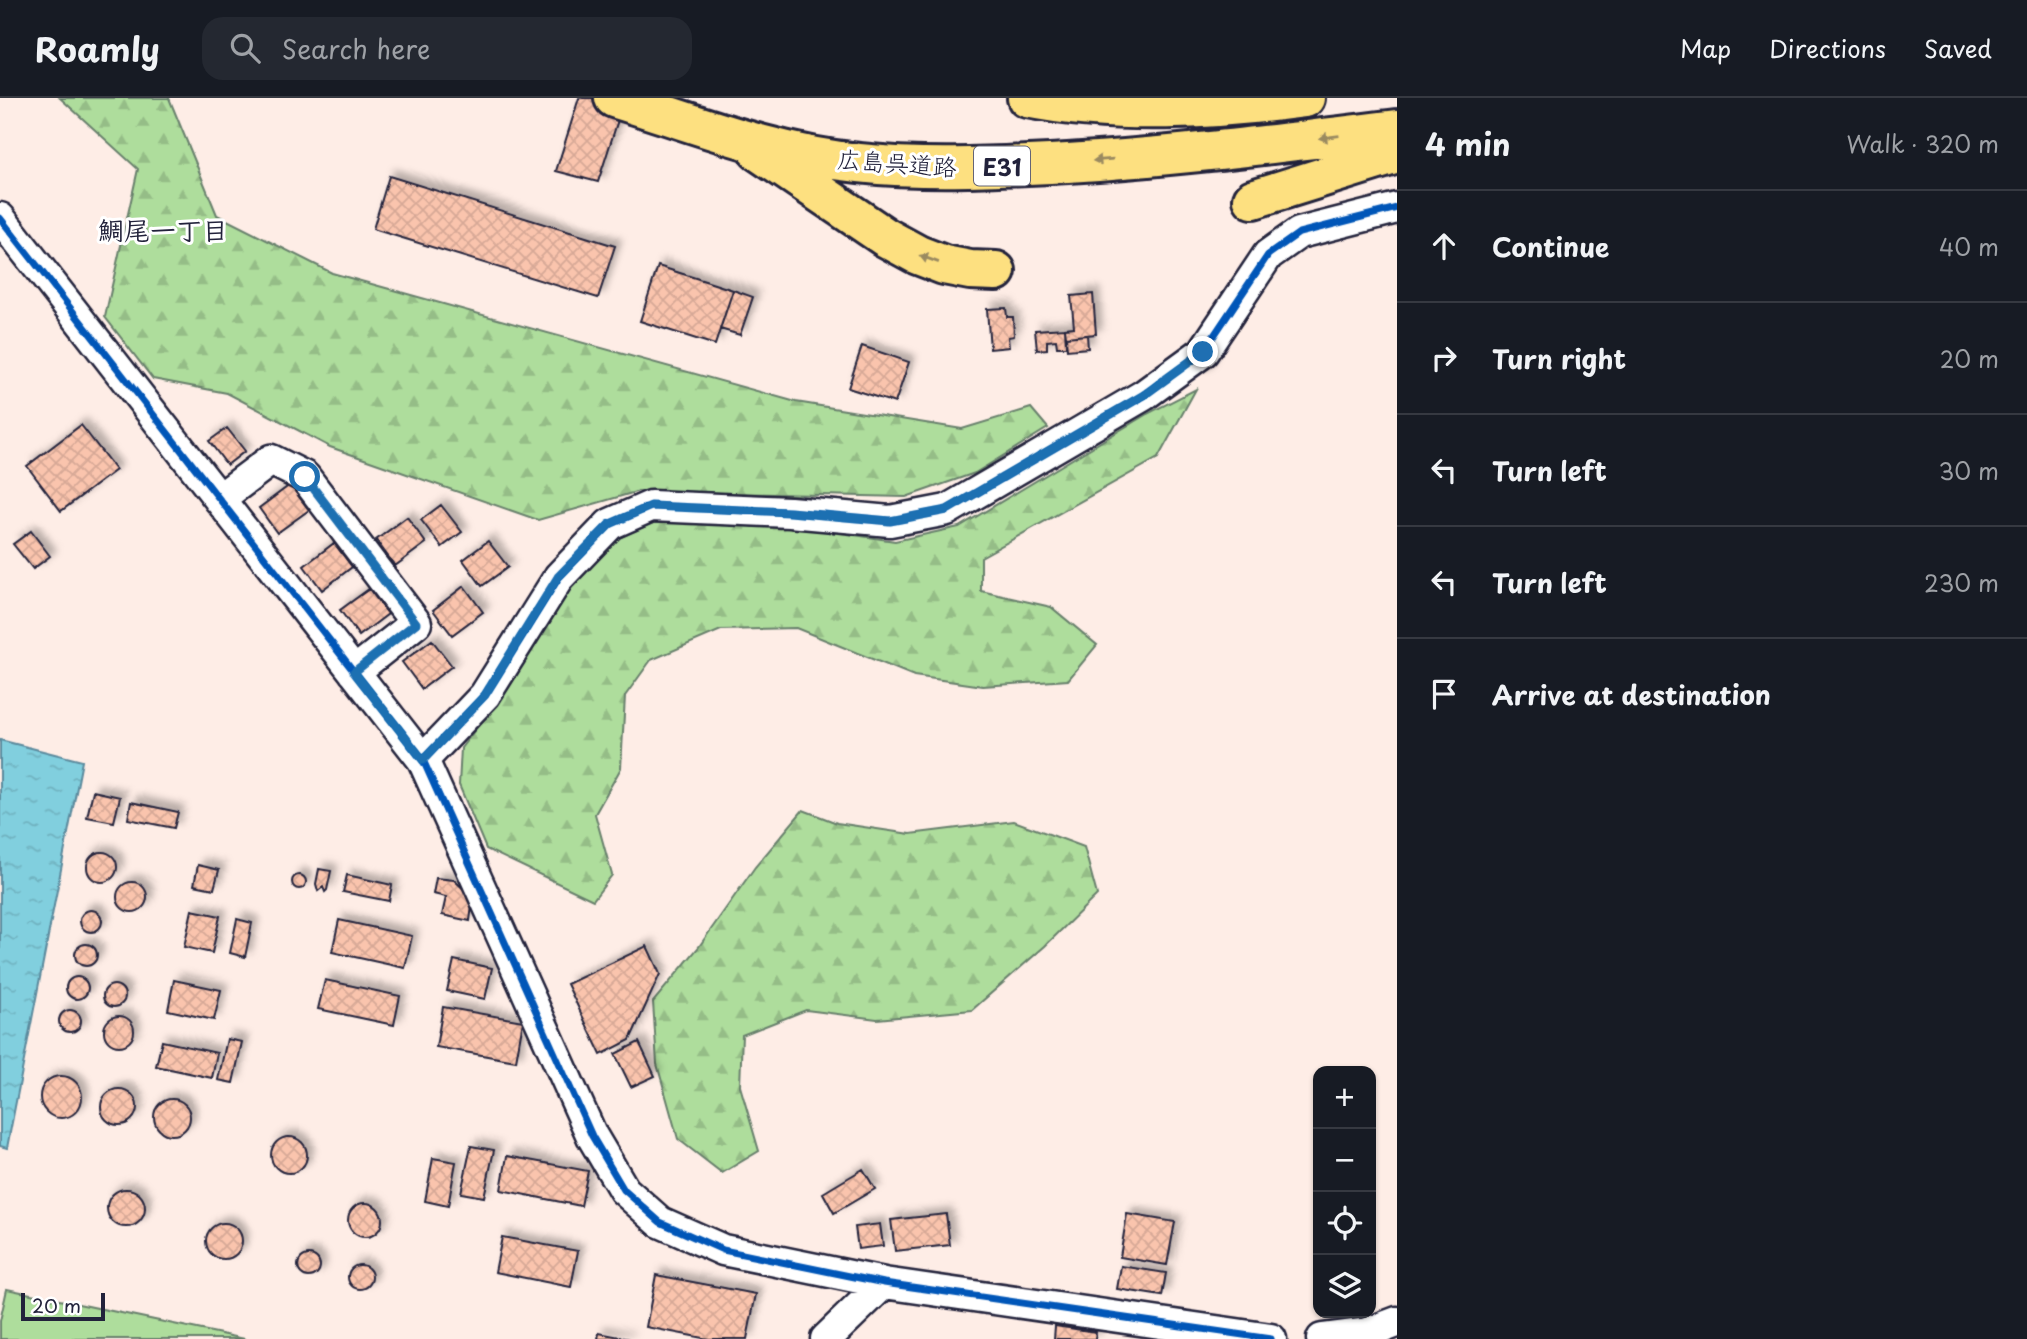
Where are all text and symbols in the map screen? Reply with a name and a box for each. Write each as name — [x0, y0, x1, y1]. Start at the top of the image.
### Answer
search box — [202, 17, 692, 80]
text: Roamly — [35, 23, 160, 73]
icon: search — [226, 29, 264, 67]
text: Search here — [282, 29, 430, 68]
text: Map — [1680, 30, 1731, 66]
text: Directions — [1769, 30, 1886, 66]
text: Saved — [1924, 30, 1992, 66]
text: 4 min — [1425, 121, 1511, 166]
text: Walk · 320 m — [1846, 126, 1999, 161]
one-way arrow — [1318, 132, 1340, 143]
street label: 広島呉道路 — [836, 140, 958, 184]
road number: E31 — [974, 146, 1030, 186]
one-way arrow — [1092, 155, 1114, 166]
district label: 鯛尾一丁目 — [98, 210, 228, 249]
icon: ahead — [1425, 227, 1463, 265]
text: Continue — [1492, 227, 1609, 266]
text: 40 m — [1939, 229, 1999, 264]
one-way arrow — [919, 253, 940, 264]
route end — [1187, 336, 1218, 367]
icon: right — [1425, 339, 1463, 377]
text: Turn right — [1492, 339, 1626, 378]
text: 20 m — [1940, 341, 1999, 376]
icon: left — [1425, 451, 1463, 489]
text: Turn left — [1492, 451, 1607, 490]
text: 30 m — [1938, 453, 1999, 488]
route start — [289, 461, 320, 492]
icon: left — [1425, 563, 1463, 601]
text: Turn left — [1492, 563, 1607, 602]
text: 230 m — [1924, 565, 1999, 600]
icon: arrive — [1425, 675, 1463, 713]
text: Arrive at destination — [1492, 675, 1771, 714]
map controls — [1313, 1066, 1376, 1318]
button: + — [1313, 1066, 1376, 1129]
button: − — [1313, 1129, 1376, 1192]
button: locate — [1313, 1192, 1376, 1255]
button: layers — [1313, 1255, 1376, 1318]
scale bar — [21, 1290, 105, 1322]
text: 20 m — [32, 1291, 81, 1319]

